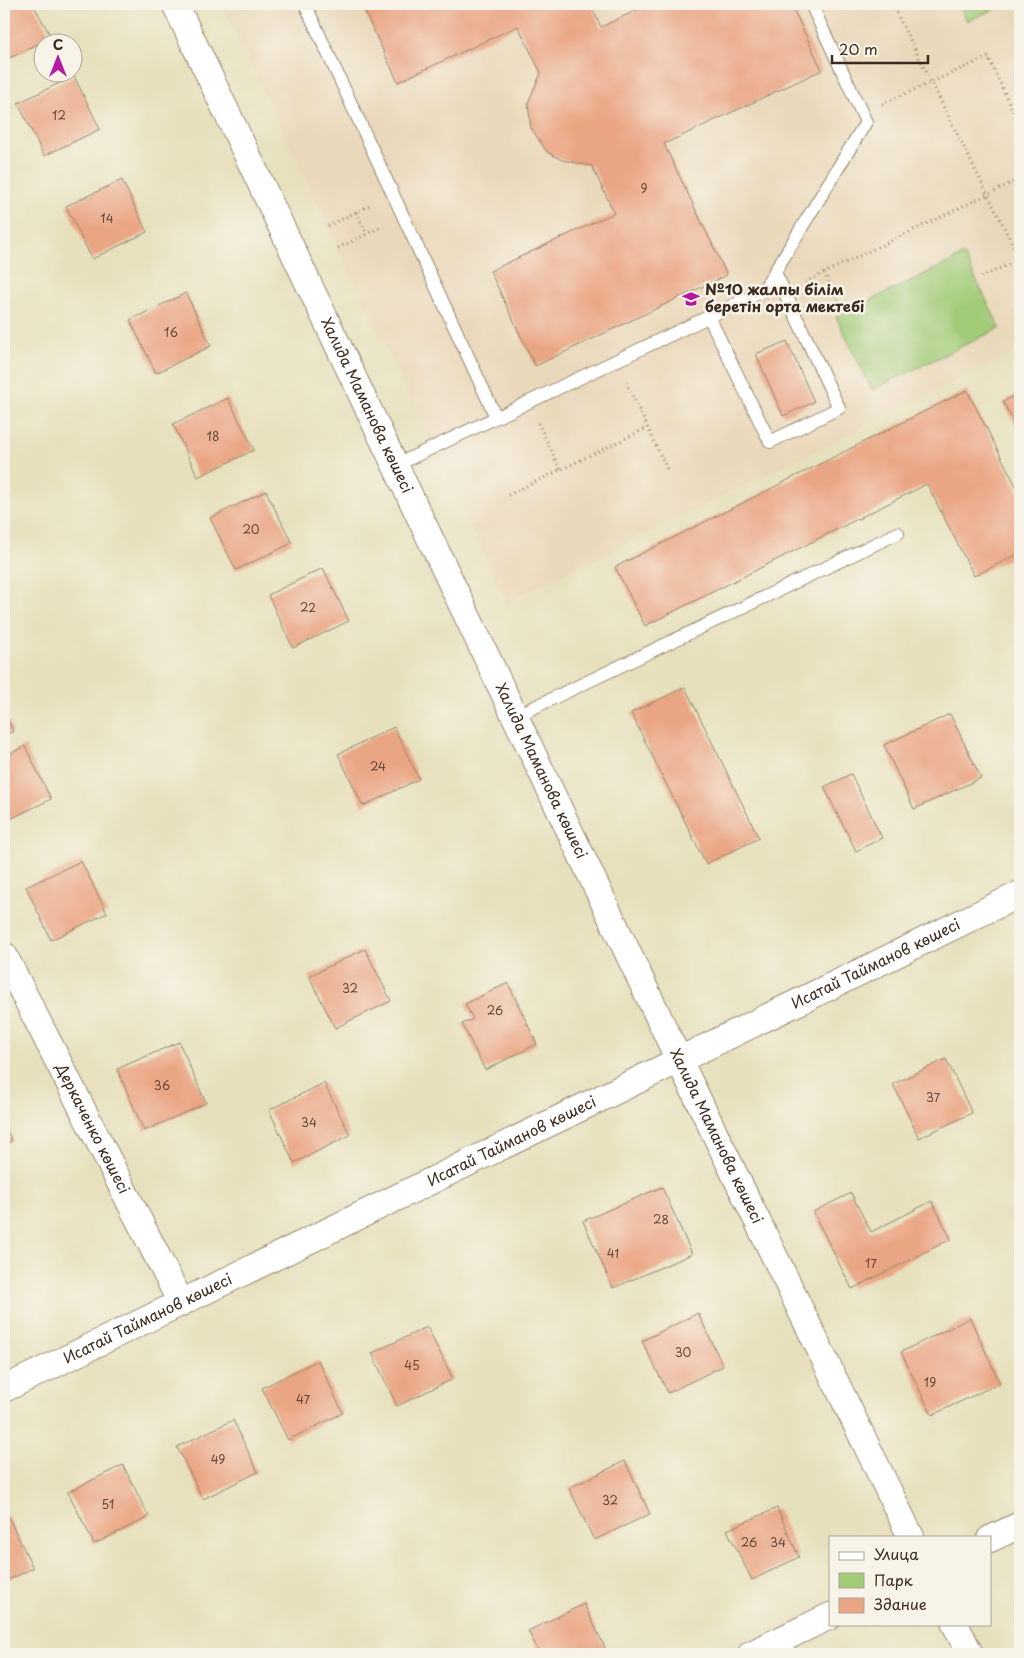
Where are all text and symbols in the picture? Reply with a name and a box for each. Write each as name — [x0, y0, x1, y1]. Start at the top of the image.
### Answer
north arrow — [32, 32, 82, 82]
scale bar — [832, 32, 928, 64]
text: С — [53, 34, 63, 55]
text: 20 m — [839, 37, 878, 60]
house number: 12 — [52, 106, 66, 124]
house number: 9 — [640, 179, 648, 197]
house number: 14 — [100, 209, 114, 227]
place label: №10 жалпы білім беретін орта мектебі — [705, 277, 864, 317]
school or university icon: №10 жалпы білім беретін орта мектебі — [681, 289, 701, 309]
street label: Халида Маманова көшесі — [316, 313, 420, 497]
house number: 16 — [164, 323, 178, 341]
house number: 18 — [207, 427, 219, 445]
house number: 20 — [242, 520, 260, 538]
house number: 22 — [300, 598, 316, 616]
street label: Халида Маманова көшесі — [491, 679, 594, 862]
house number: 24 — [370, 757, 386, 775]
street label: Исатай Тайманов көшесі — [787, 912, 964, 1014]
house number: 32 — [342, 979, 358, 997]
house number: 26 — [487, 1001, 503, 1019]
street label: Халида Маманова көшесі — [665, 1044, 770, 1227]
street label: Деркаченко көшесі — [50, 1058, 137, 1197]
house number: 36 — [154, 1076, 170, 1094]
house number: 37 — [926, 1088, 941, 1106]
street label: Исатай Тайманов көшесі — [423, 1089, 600, 1191]
house number: 34 — [301, 1113, 317, 1131]
house number: 28 — [653, 1210, 669, 1228]
house number: 41 — [607, 1244, 619, 1262]
house number: 17 — [865, 1254, 877, 1272]
street label: Исатай Тайманов көшесі — [59, 1267, 236, 1369]
house number: 30 — [675, 1343, 692, 1361]
house number: 45 — [404, 1356, 420, 1374]
house number: 19 — [924, 1373, 936, 1391]
house number: 47 — [296, 1390, 311, 1408]
house number: 49 — [211, 1450, 225, 1468]
house number: 32 — [602, 1491, 618, 1509]
house number: 51 — [102, 1495, 114, 1513]
house number: 26 — [741, 1533, 757, 1551]
house number: 34 — [770, 1533, 786, 1551]
legend — [829, 1536, 992, 1626]
text: Улица — [874, 1542, 919, 1565]
text: Парк — [874, 1568, 913, 1591]
text: Здание — [874, 1592, 927, 1615]

